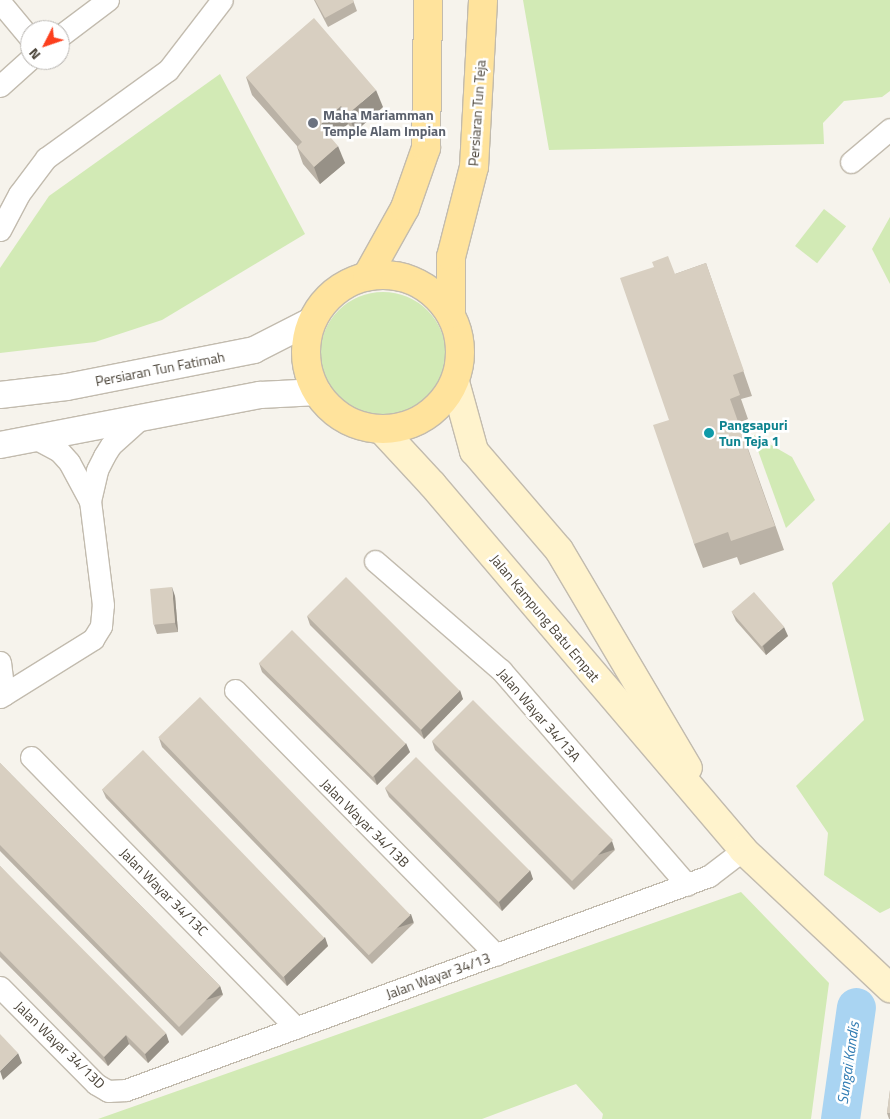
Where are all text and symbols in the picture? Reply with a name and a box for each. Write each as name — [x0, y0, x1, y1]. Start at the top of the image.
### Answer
north arrow — [20, 20, 70, 70]
text: N — [23, 44, 45, 65]
street label: Persiaran Tun Teja — [465, 59, 489, 167]
place label: Maha Mariamman Temple Alam Impian — [323, 107, 446, 140]
marker: Maha Mariamman Temple Alam Impian — [307, 117, 319, 129]
street label: Persiaran Tun Fatimah — [94, 348, 226, 390]
place label: Pangsapuri Tun Teja 1 — [719, 417, 787, 450]
marker: Pangsapuri Tun Teja 1 — [703, 427, 715, 439]
street label: Jalan Kampung Batu Empat — [487, 551, 603, 685]
street label: Jalan Wayar 34/13A — [494, 665, 584, 765]
street label: Jalan Wayar 34/13B — [317, 775, 413, 871]
street label: Jalan Wayar 34/13C — [117, 845, 211, 939]
street label: Jalan Wayar 34/13 — [384, 949, 492, 1003]
street label: Jalan Wayar 34/13D — [11, 998, 109, 1092]
water label: Sungai Kandis — [833, 1021, 863, 1105]

